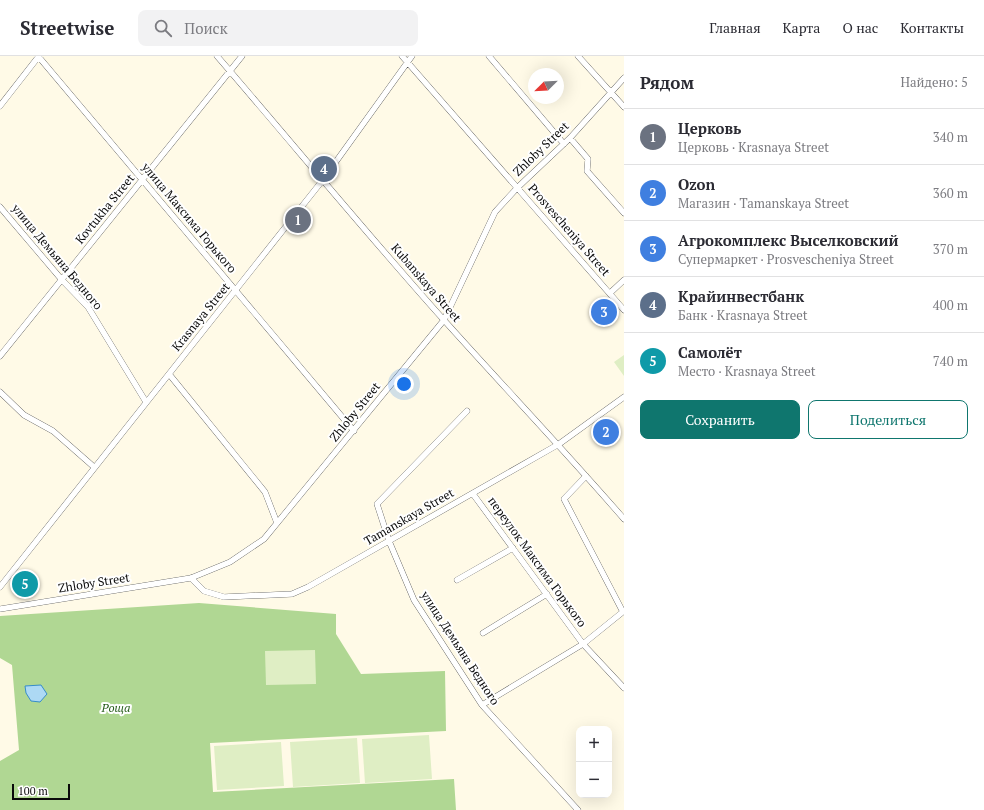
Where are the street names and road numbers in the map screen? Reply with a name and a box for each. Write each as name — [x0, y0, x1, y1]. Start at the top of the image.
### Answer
street label: Zhloby Street — [510, 118, 572, 179]
street label: улица Максима Горького — [138, 159, 240, 276]
street label: Kovtukha Street — [72, 170, 138, 247]
street label: Prosvescheniya Street — [525, 181, 614, 279]
street label: улица Демьяна Бедного — [8, 200, 106, 313]
street label: Kubanskaya Street — [388, 240, 465, 325]
street label: Krasnaya Street — [168, 279, 233, 354]
street label: Zhloby Street — [326, 379, 383, 444]
street label: Tamanskaya Street — [361, 485, 457, 548]
street label: переулок Максима Горького — [485, 494, 590, 630]
street label: Zhloby Street — [57, 569, 131, 596]
street label: улица Демьяна Бедного — [417, 587, 503, 708]

